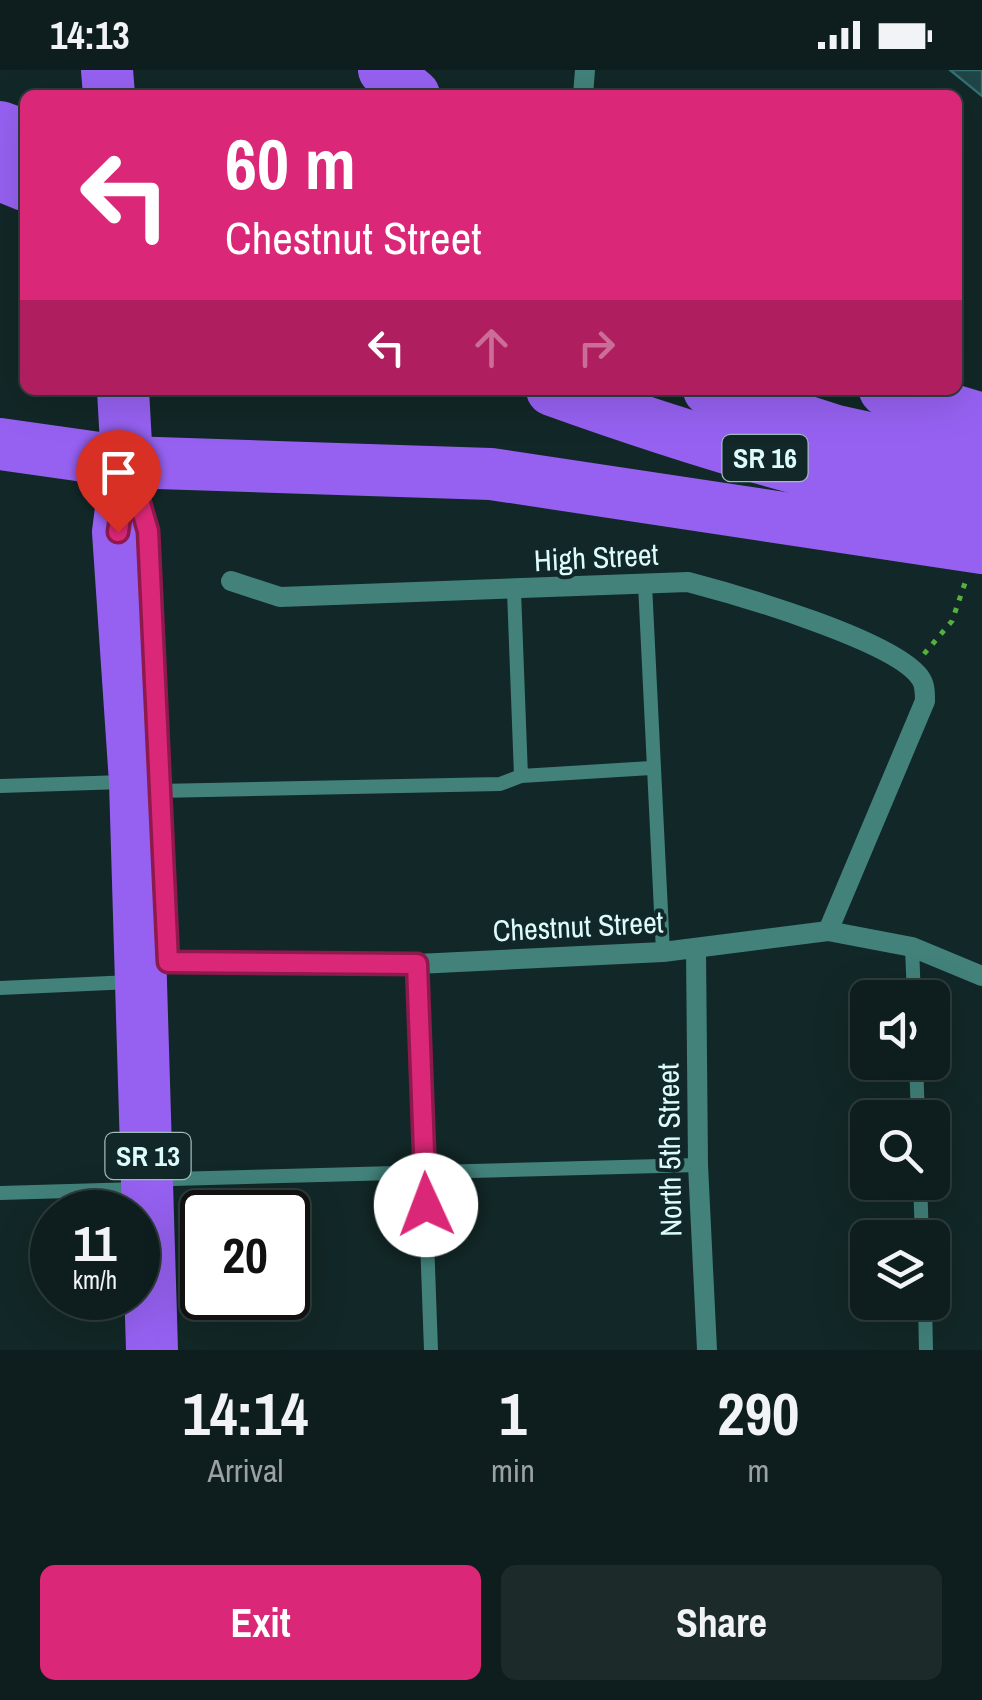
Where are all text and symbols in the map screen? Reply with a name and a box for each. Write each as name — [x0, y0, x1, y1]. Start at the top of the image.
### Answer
text: 14:13 — [50, 10, 130, 61]
text: 60 m — [225, 117, 356, 211]
icon: left — [60, 130, 190, 260]
text: Chestnut Street — [225, 207, 481, 268]
icon: left — [359, 320, 414, 375]
icon: ahead — [464, 320, 519, 375]
icon: right — [569, 320, 624, 375]
pin — [76, 430, 161, 533]
road number: SR 16 — [722, 435, 808, 481]
icon: arrive — [91, 445, 146, 500]
street label: High Street — [533, 534, 659, 580]
street label: Chestnut Street — [492, 902, 665, 950]
map controls — [850, 980, 950, 1320]
button: sound — [850, 980, 950, 1080]
street label: North 5th Street — [647, 1063, 691, 1237]
button: search — [850, 1100, 950, 1200]
road number: SR 13 — [106, 1133, 190, 1179]
position arrow — [374, 1153, 478, 1257]
speed limit sign: 20 — [180, 1190, 310, 1320]
text: 11 — [73, 1209, 117, 1277]
button: layers — [850, 1220, 950, 1320]
text: km/h — [73, 1263, 117, 1297]
text: 14:14 — [183, 1373, 308, 1454]
text: 1 — [499, 1373, 527, 1454]
text: 290 — [717, 1373, 799, 1454]
text: Arrival — [208, 1449, 283, 1492]
text: min — [491, 1449, 535, 1492]
text: m — [747, 1449, 769, 1492]
button: Exit — [40, 1565, 481, 1680]
button: Share — [501, 1565, 942, 1680]

